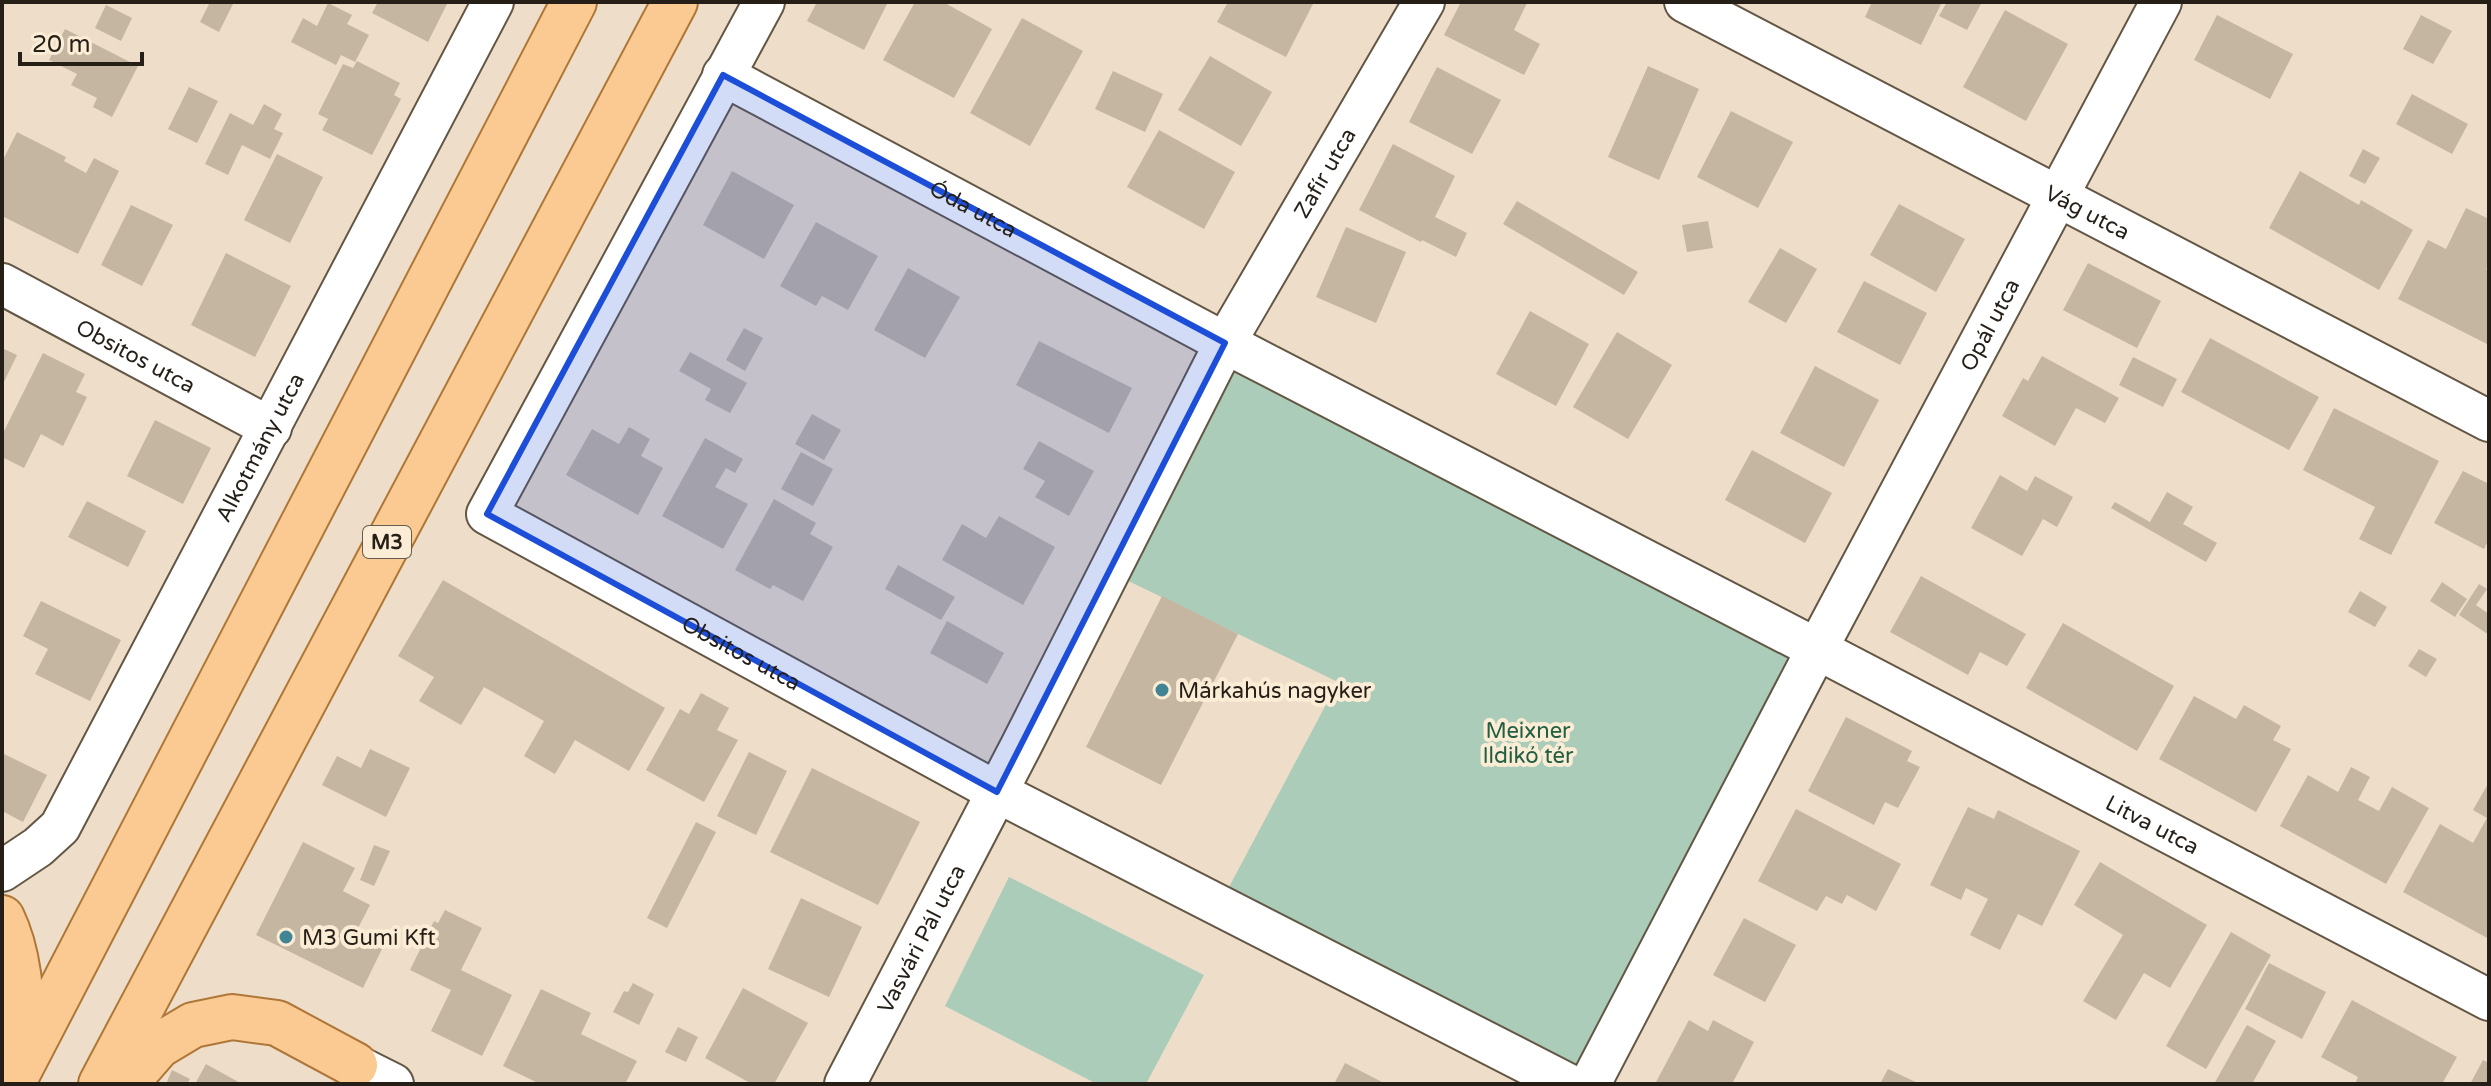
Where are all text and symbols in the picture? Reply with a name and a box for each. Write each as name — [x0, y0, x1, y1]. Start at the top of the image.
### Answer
scale bar — [20, 16, 142, 66]
text: 20 m — [32, 30, 90, 59]
street label: Zafír utca — [1289, 123, 1362, 223]
street label: Óda utca — [925, 175, 1021, 244]
street label: Vág utca — [2040, 180, 2134, 245]
street label: Opál utca — [1955, 274, 2026, 376]
street label: Obsitos utca — [72, 314, 200, 399]
street label: Alkotmány utca — [211, 369, 310, 526]
road number: M3 — [363, 526, 411, 558]
street label: Obsitos utca — [677, 611, 805, 696]
place label: Márkahús nagyker — [1178, 678, 1372, 704]
marker: Márkahús nagyker — [1153, 681, 1171, 699]
park label: Meixner Ildikó tér — [1483, 718, 1574, 769]
street label: Litva utca — [2101, 790, 2203, 860]
street label: Vasvári Pál utca — [872, 860, 971, 1018]
place label: M3 Gumi Kft — [302, 925, 436, 951]
marker: M3 Gumi Kft — [277, 928, 295, 946]

